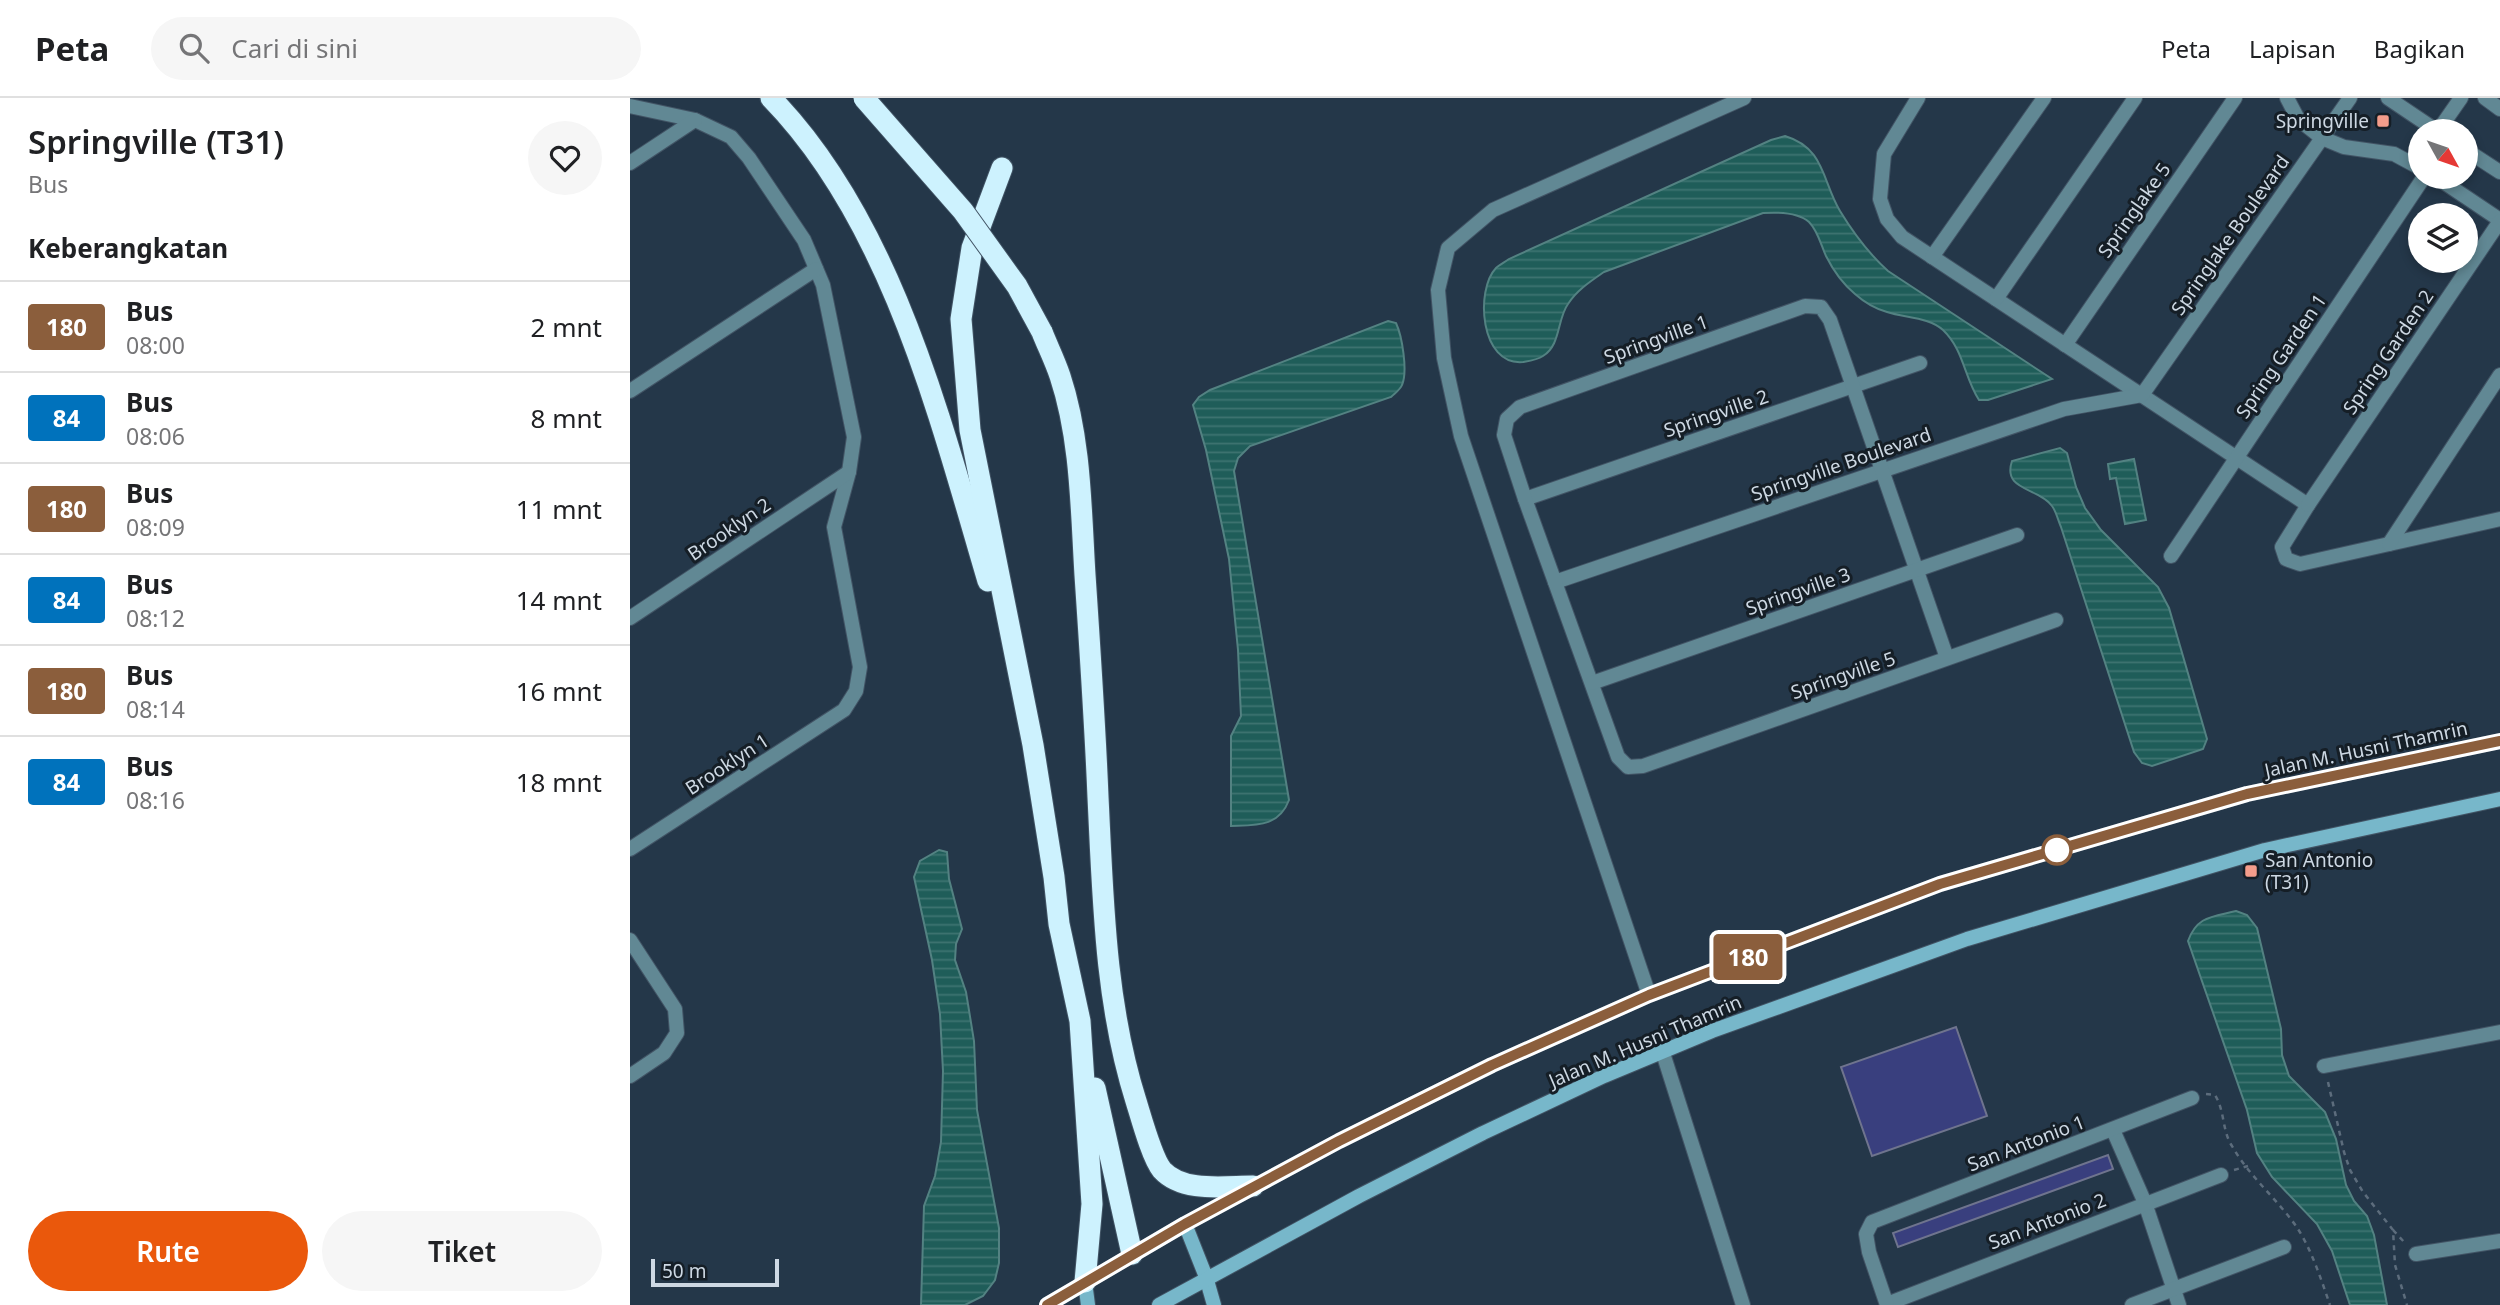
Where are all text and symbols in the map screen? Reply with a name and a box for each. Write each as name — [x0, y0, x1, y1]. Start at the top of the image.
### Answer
search box — [151, 17, 641, 80]
text: Peta — [35, 26, 109, 71]
icon: search — [175, 29, 213, 67]
text: Cari di sini — [231, 30, 358, 66]
text: Peta — [2161, 32, 2211, 65]
text: Lapisan — [2249, 32, 2336, 65]
text: Bagikan — [2374, 32, 2465, 65]
place label: Springville — [2276, 108, 2369, 134]
marker: Springville — [2375, 113, 2391, 129]
text: Springville (T31) — [28, 119, 284, 164]
north arrow — [2408, 119, 2478, 189]
map controls — [2408, 119, 2478, 273]
button: heart — [528, 121, 602, 195]
street label: Springlake Boulevard — [2165, 150, 2295, 320]
street label: Springlake 5 — [2092, 157, 2176, 263]
text: Bus — [28, 168, 68, 200]
button: layers — [2408, 203, 2478, 273]
text: Keberangkatan — [28, 230, 228, 266]
street label: Spring Garden 2 — [2337, 285, 2439, 419]
street label: Spring Garden 1 — [2230, 289, 2332, 423]
text: Bus — [126, 293, 173, 329]
street label: Springville 1 — [1600, 308, 1712, 370]
text: 2 mnt — [531, 309, 602, 345]
text: 180 — [46, 310, 87, 343]
text: 08:00 — [126, 329, 185, 361]
street label: Springville 2 — [1660, 383, 1772, 443]
text: Bus — [126, 384, 173, 420]
text: 8 mnt — [531, 400, 602, 436]
text: 84 — [53, 401, 80, 434]
text: 08:06 — [126, 420, 185, 452]
street label: Springville Boulevard — [1748, 421, 1934, 507]
text: Bus — [126, 475, 173, 511]
text: 11 mnt — [516, 491, 602, 527]
text: 180 — [46, 492, 87, 525]
street label: Brooklyn 2 — [682, 492, 776, 566]
text: 08:09 — [126, 511, 185, 543]
street label: Springville 3 — [1742, 561, 1854, 621]
text: Bus — [126, 566, 173, 602]
text: 14 mnt — [516, 582, 602, 618]
text: 84 — [53, 583, 80, 616]
text: 08:12 — [126, 602, 185, 634]
street label: Springville 5 — [1787, 645, 1899, 705]
text: Bus — [126, 657, 173, 693]
text: 16 mnt — [516, 673, 602, 709]
text: 180 — [46, 674, 87, 707]
text: 08:14 — [126, 693, 185, 725]
street label: Jalan M. Husni Thamrin — [2260, 715, 2470, 784]
street label: Brooklyn 1 — [680, 727, 774, 801]
text: Bus — [126, 748, 173, 784]
text: 18 mnt — [516, 764, 602, 800]
text: 84 — [53, 765, 80, 798]
text: 08:16 — [126, 784, 185, 816]
unlabelled marker — [2042, 835, 2072, 865]
place label: San Antonio (T31) — [2265, 847, 2373, 895]
marker: San Antonio (T31) — [2243, 863, 2259, 879]
line badge: 180 — [1708, 934, 1788, 980]
text: 180 — [1727, 940, 1769, 973]
street label: Jalan M. Husni Thamrin — [1543, 989, 1745, 1094]
street label: San Antonio 1 — [1963, 1109, 2089, 1177]
street label: San Antonio 2 — [1984, 1187, 2110, 1255]
button: Rute — [28, 1211, 308, 1291]
button: Tiket — [322, 1211, 602, 1291]
scale bar — [651, 1256, 779, 1288]
text: 50 m — [662, 1258, 706, 1284]

